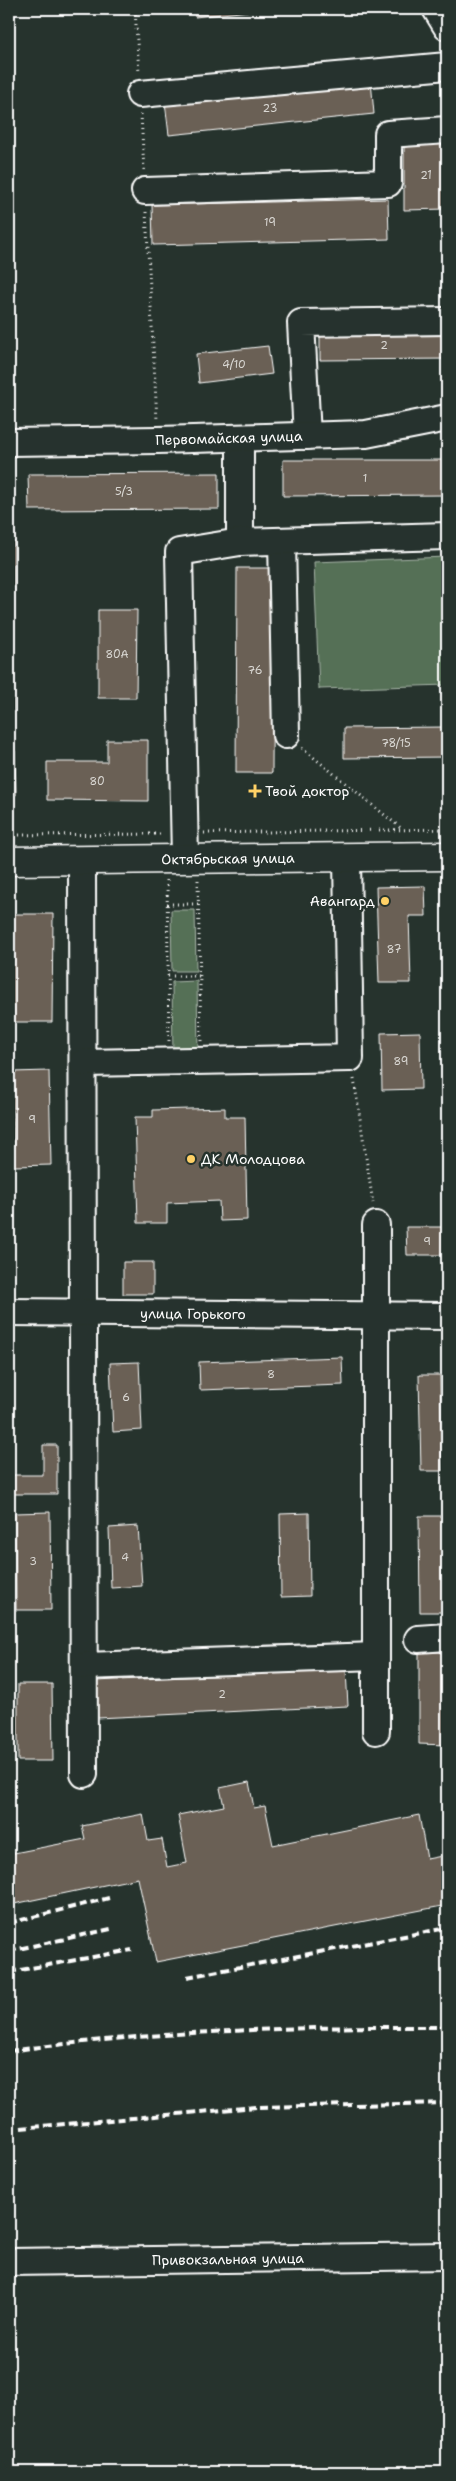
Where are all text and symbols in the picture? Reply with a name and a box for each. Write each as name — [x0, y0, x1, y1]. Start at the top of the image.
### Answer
house number: 23 — [263, 101, 277, 116]
house number: 21 — [420, 168, 432, 183]
house number: 19 — [264, 215, 276, 230]
house number: 2 — [380, 338, 388, 353]
house number: 4/10 — [222, 357, 246, 372]
street label: Первомайская улица — [155, 427, 303, 449]
house number: 1 — [363, 471, 367, 486]
house number: 5/3 — [115, 484, 133, 499]
house number: 80А — [105, 647, 129, 662]
house number: 76 — [248, 663, 262, 678]
house number: 78/15 — [381, 736, 411, 751]
house number: 80 — [89, 774, 105, 789]
place label: Твой доктор — [265, 782, 349, 800]
marker: Твой доктор — [249, 785, 261, 797]
street label: Октябрьская улица — [161, 849, 295, 868]
place label: Авангард — [310, 892, 375, 910]
marker: Авангард — [379, 895, 391, 907]
house number: 87 — [387, 942, 402, 957]
house number: 89 — [394, 1054, 408, 1069]
house number: 9 — [28, 1112, 36, 1127]
place label: ДК Молодцова — [201, 1150, 305, 1168]
marker: ДК Молодцова — [185, 1153, 197, 1165]
house number: 9 — [423, 1234, 431, 1249]
street label: улица Горького — [140, 1304, 246, 1323]
house number: 8 — [267, 1367, 275, 1382]
house number: 6 — [122, 1390, 130, 1405]
house number: 4 — [121, 1550, 129, 1565]
house number: 3 — [29, 1554, 37, 1569]
house number: 2 — [218, 1687, 226, 1702]
street label: Привокзальная улица — [152, 2249, 304, 2269]

